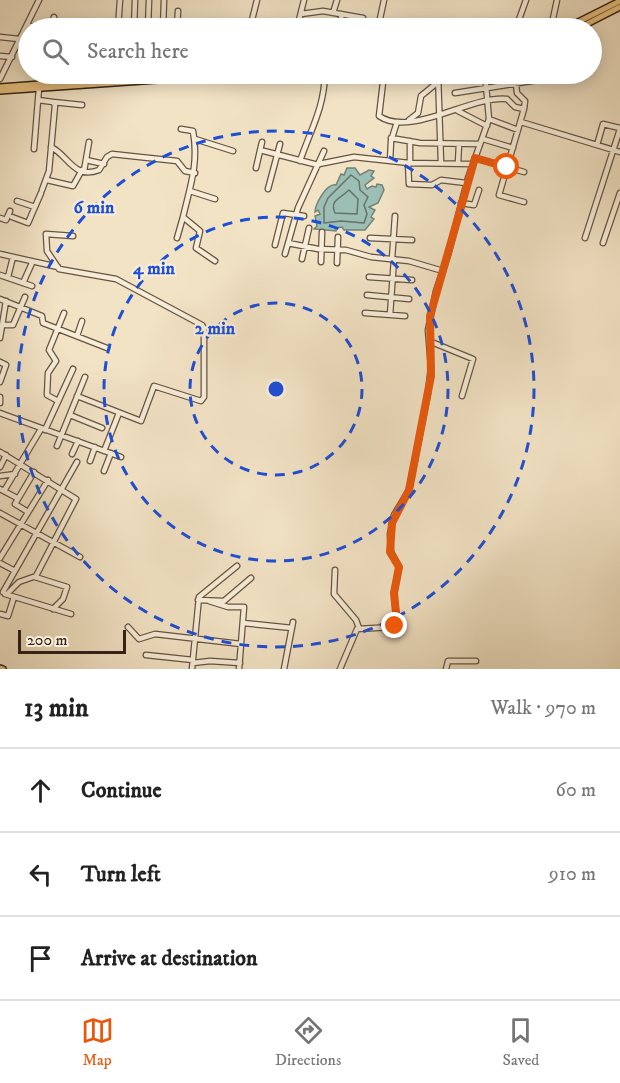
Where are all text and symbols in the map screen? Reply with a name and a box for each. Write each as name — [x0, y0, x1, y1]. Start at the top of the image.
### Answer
search box — [18, 18, 602, 84]
icon: search — [39, 35, 72, 68]
text: Search here — [87, 38, 189, 65]
route start — [493, 153, 519, 179]
text: 6 min — [74, 197, 115, 219]
text: 4 min — [132, 258, 175, 280]
text: 2 min — [195, 318, 236, 340]
centre of rings — [266, 379, 286, 399]
route end — [381, 612, 407, 638]
scale bar — [18, 627, 126, 654]
text: 200 m — [27, 630, 68, 650]
text: 13 min — [24, 692, 89, 725]
text: Walk · 970 m — [490, 696, 596, 721]
icon: ahead — [24, 774, 57, 807]
text: Continue — [81, 777, 162, 804]
text: 60 m — [556, 778, 596, 803]
icon: left — [24, 858, 57, 891]
text: Turn left — [81, 861, 161, 888]
text: 910 m — [549, 862, 596, 887]
icon: arrive — [24, 942, 57, 975]
text: Arrive at destination — [81, 945, 258, 972]
tab: Map — [81, 1014, 114, 1070]
tab: Directions — [275, 1014, 341, 1070]
tab: Saved — [503, 1014, 539, 1070]

